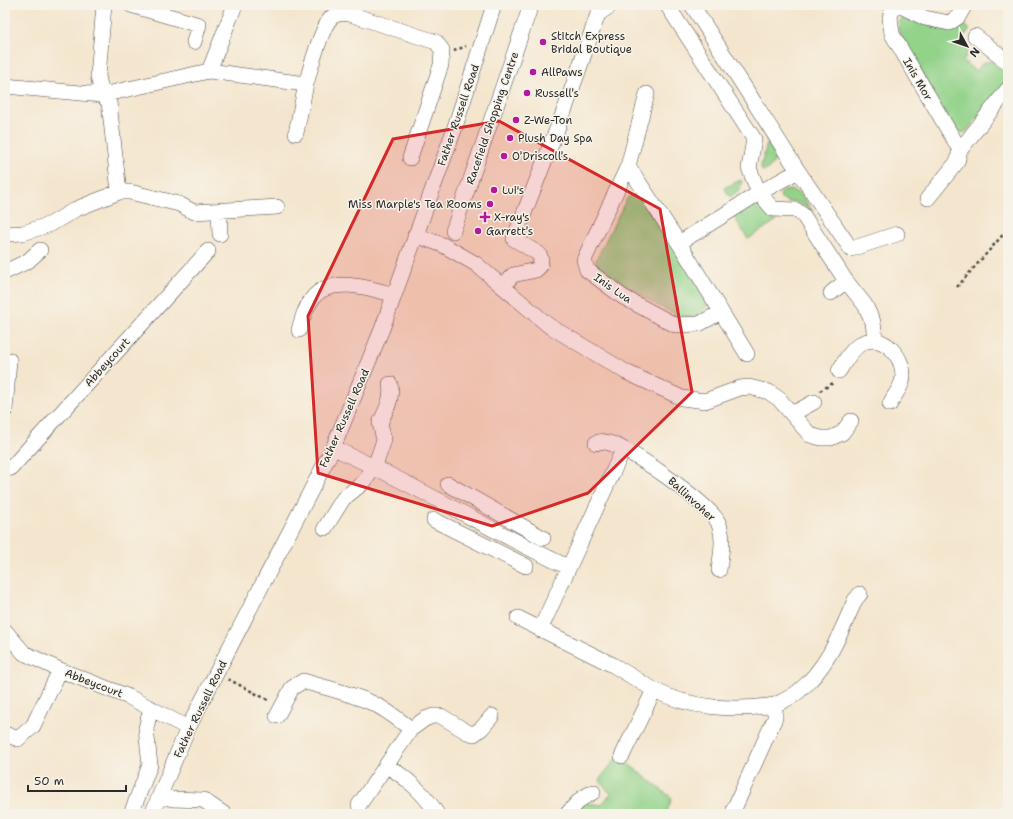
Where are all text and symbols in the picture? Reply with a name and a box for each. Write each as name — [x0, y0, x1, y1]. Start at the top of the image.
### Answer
north arrow — [947, 26, 987, 66]
place label: Stitch Express Bridal Boutique — [551, 29, 632, 57]
marker: Stitch Express Bridal Boutique — [538, 37, 548, 47]
text: N — [966, 44, 983, 60]
street label: Racefield Shopping Centre — [463, 50, 522, 187]
street label: Inis Mor — [899, 55, 936, 103]
street label: Father Russell Road — [434, 62, 483, 168]
place label: AllPaws — [541, 65, 583, 80]
marker: AllPaws — [528, 67, 538, 77]
place label: Russell's — [535, 86, 579, 101]
marker: Russell's — [522, 88, 532, 98]
place label: Z-We-Ton — [524, 113, 572, 128]
marker: Z-We-Ton — [511, 115, 521, 125]
place label: Plush Day Spa — [518, 131, 593, 146]
marker: Plush Day Spa — [505, 133, 515, 143]
place label: O'Driscoll's — [512, 149, 568, 164]
marker: O'Driscoll's — [499, 151, 509, 161]
place label: Lui's — [502, 183, 524, 198]
marker: Lui's — [489, 185, 499, 195]
place label: Miss Marple's Tea Rooms — [348, 197, 482, 212]
marker: Miss Marple's Tea Rooms — [485, 199, 495, 209]
place label: X-ray's — [494, 210, 530, 225]
marker: X-ray's — [479, 211, 491, 223]
place label: Garrett's — [486, 224, 533, 239]
marker: Garrett's — [473, 226, 483, 236]
street label: Inis Lua — [591, 270, 635, 307]
street label: Abbeycourt — [81, 334, 134, 390]
street label: Father Russell Road — [316, 366, 373, 470]
street label: Ballinvoher — [665, 474, 719, 525]
street label: Father Russell Road — [170, 658, 231, 760]
street label: Abbeycourt — [63, 666, 125, 701]
scale bar — [28, 767, 126, 793]
text: 50 m — [34, 773, 64, 789]

